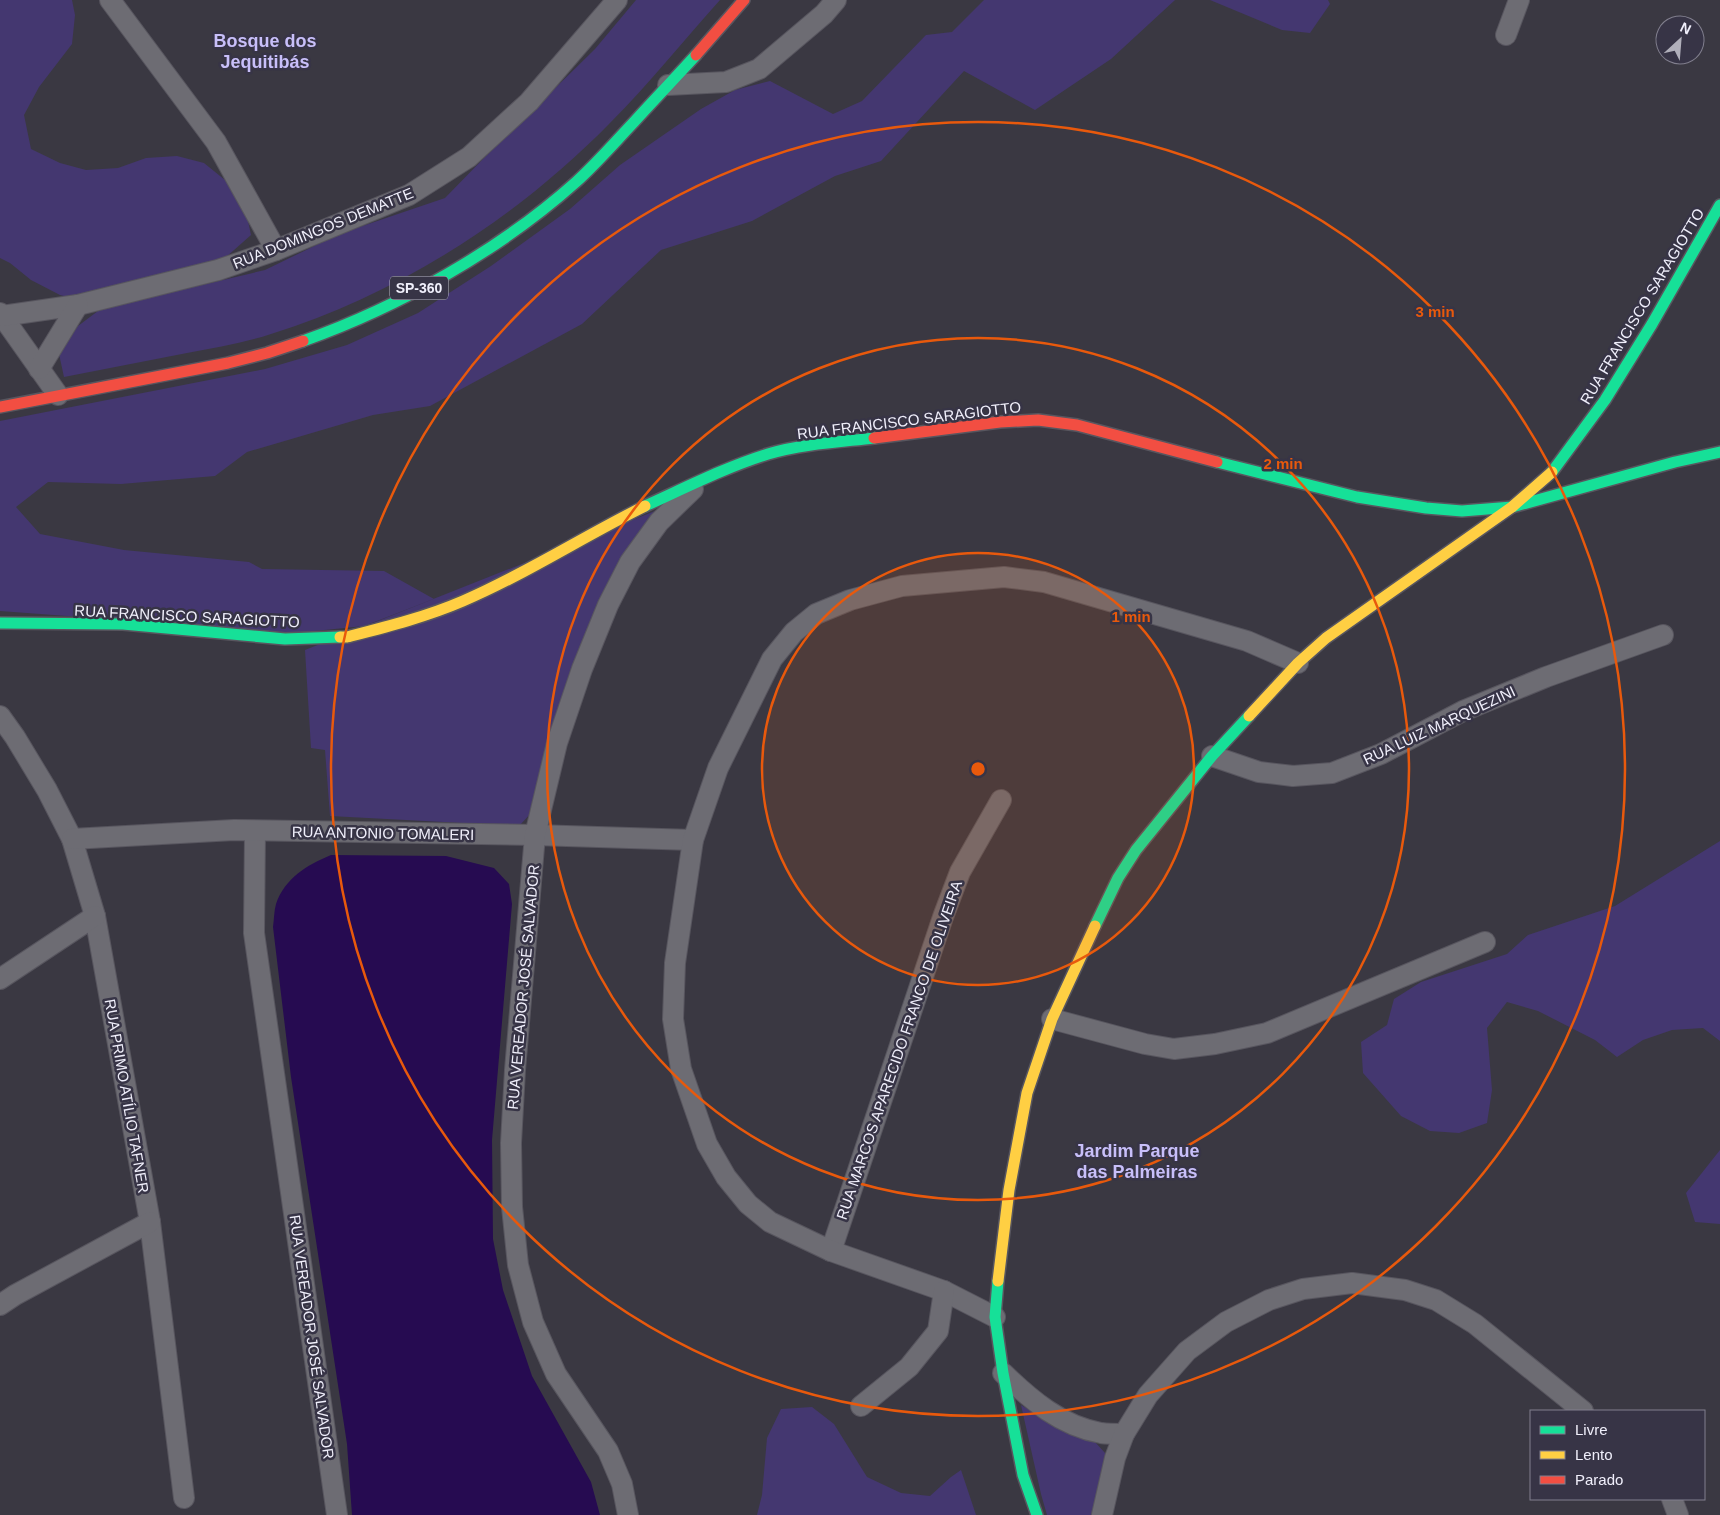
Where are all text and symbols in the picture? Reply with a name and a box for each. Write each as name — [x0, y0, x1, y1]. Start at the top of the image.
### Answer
north arrow — [1655, 15, 1705, 65]
text: N — [1678, 19, 1694, 38]
district label: Bosque dos Jequitibás — [213, 31, 317, 72]
street label: RUA DOMINGOS DEMATTE — [230, 184, 416, 272]
street label: RUA FRANCISCO SARAGIOTTO — [1577, 205, 1707, 407]
road number: SP-360 — [390, 276, 448, 300]
text: 3 min — [1415, 303, 1455, 320]
street label: RUA FRANCISCO SARAGIOTTO — [796, 398, 1022, 442]
text: 2 min — [1263, 455, 1303, 472]
street label: RUA FRANCISCO SARAGIOTTO — [74, 602, 300, 630]
text: 1 min — [1111, 608, 1151, 625]
street label: RUA LUIZ MARQUEZINI — [1360, 682, 1518, 768]
centre of rings — [969, 760, 987, 778]
street label: RUA ANTONIO TOMALERI — [292, 823, 474, 843]
street label: RUA VEREADOR JOSÉ SALVADOR — [504, 863, 542, 1110]
street label: RUA MARCOS APARECIDO FRANCO DE OLIVEIRA — [833, 878, 965, 1222]
street label: RUA PRIMO ATÍLIO TAFNER — [102, 998, 152, 1194]
district label: Jardim Parque das Palmeiras — [1074, 1141, 1200, 1182]
street label: RUA VEREADOR JOSÉ SALVADOR — [286, 1214, 338, 1460]
legend — [1530, 1410, 1705, 1500]
text: Livre — [1575, 1421, 1608, 1438]
text: Lento — [1575, 1446, 1613, 1463]
text: Parado — [1575, 1471, 1623, 1488]

